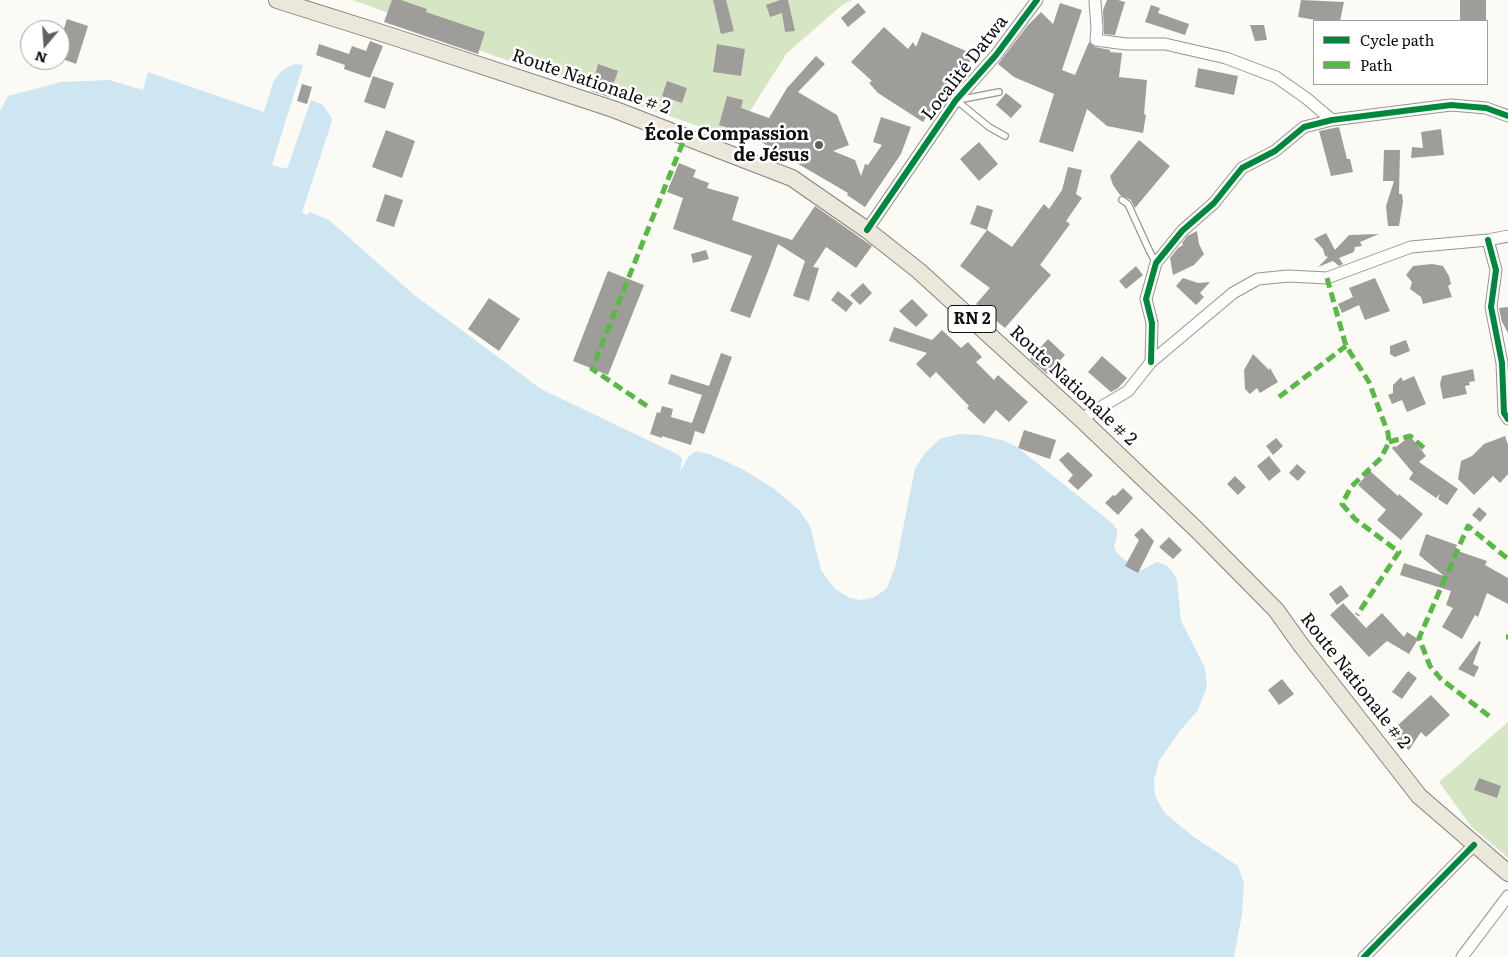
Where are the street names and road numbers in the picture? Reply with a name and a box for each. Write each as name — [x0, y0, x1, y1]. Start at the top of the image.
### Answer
street label: Localité Datwa — [917, 11, 1013, 125]
street label: Route Nationale # 2 — [509, 45, 673, 119]
road number: RN 2 — [948, 306, 996, 332]
street label: Route Nationale # 2 — [1005, 321, 1141, 451]
street label: Route Nationale # 2 — [1295, 609, 1415, 753]

